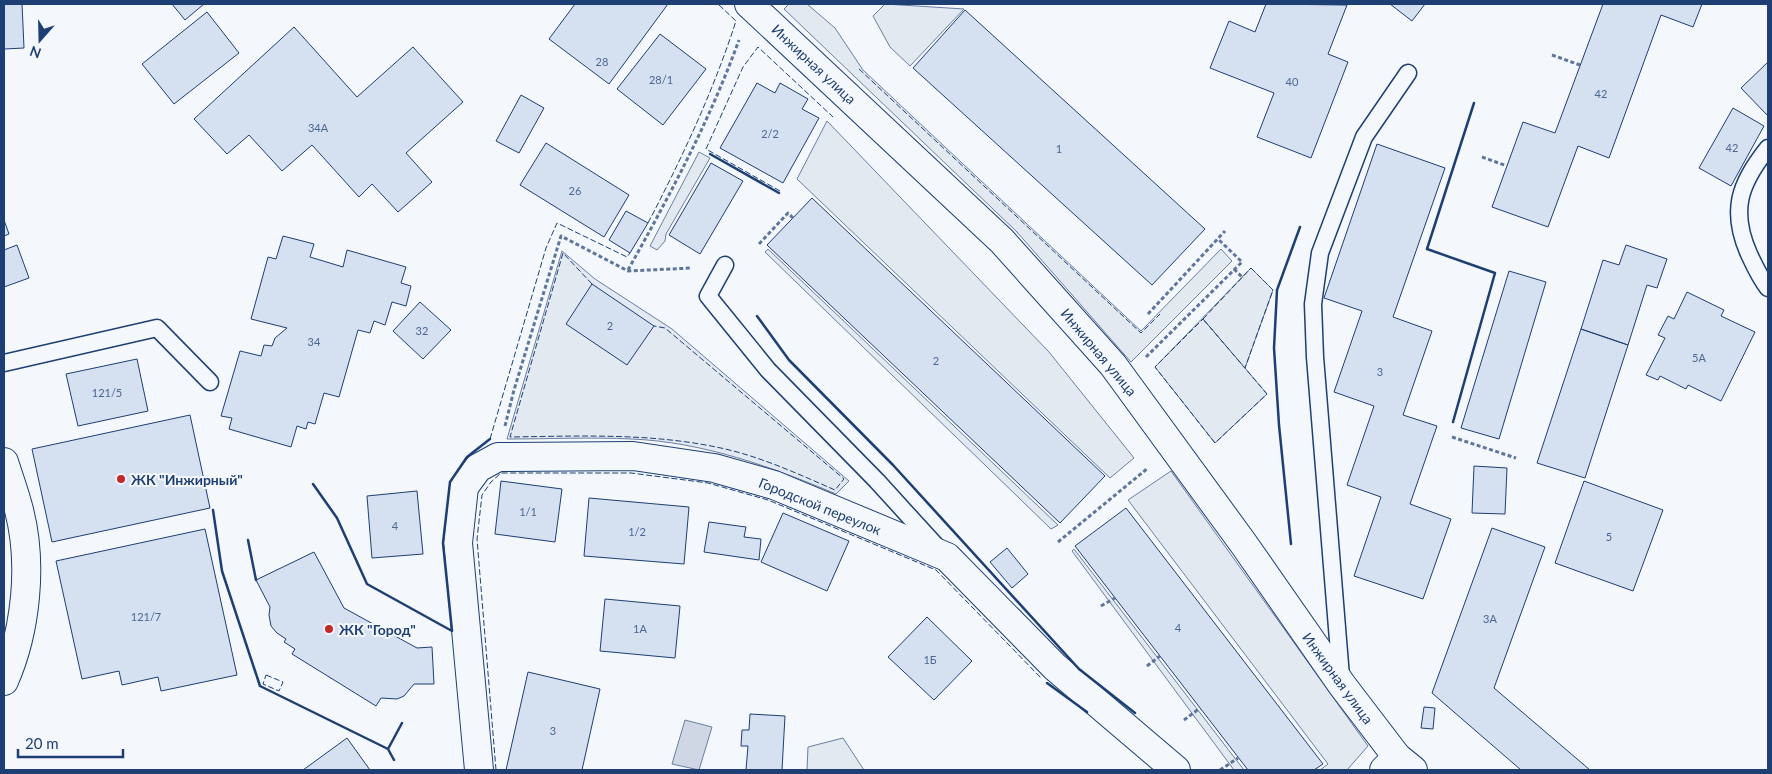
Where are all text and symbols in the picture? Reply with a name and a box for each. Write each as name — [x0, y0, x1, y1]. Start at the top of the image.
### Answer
north arrow — [15, 15, 65, 65]
street label: Инжирная улица — [768, 21, 860, 107]
text: N — [27, 43, 43, 63]
house number: 28 — [596, 55, 608, 68]
house number: 28/1 — [649, 73, 673, 86]
house number: 40 — [1286, 75, 1299, 88]
house number: 42 — [1595, 87, 1607, 100]
house number: 34А — [308, 121, 329, 134]
house number: 2/2 — [761, 127, 779, 140]
house number: 42 — [1726, 141, 1738, 154]
house number: 1 — [1056, 142, 1062, 155]
house number: 26 — [569, 184, 581, 197]
street label: Инжирная улица — [1057, 305, 1141, 399]
house number: 2 — [607, 319, 613, 332]
house number: 32 — [416, 324, 428, 337]
house number: 34 — [308, 335, 321, 348]
house number: 5А — [1692, 351, 1706, 364]
house number: 2 — [933, 354, 939, 367]
house number: 3 — [1377, 365, 1383, 378]
house number: 121/5 — [92, 386, 122, 399]
place label: ЖК "Инжирный" — [131, 471, 243, 488]
marker: ЖК "Инжирный" — [115, 473, 127, 485]
street label: Городской переулок — [756, 474, 884, 539]
house number: 1/1 — [519, 505, 537, 518]
house number: 4 — [392, 519, 399, 532]
house number: 1/2 — [628, 525, 646, 538]
house number: 5 — [1606, 530, 1612, 543]
house number: 121/7 — [131, 610, 161, 623]
house number: 3А — [1483, 612, 1497, 625]
place label: ЖК "Город" — [339, 621, 416, 638]
house number: 4 — [1175, 621, 1182, 634]
house number: 1А — [633, 622, 647, 635]
marker: ЖК "Город" — [323, 623, 335, 635]
street label: Инжирная улица — [1299, 629, 1377, 727]
house number: 1Б — [923, 653, 937, 666]
house number: 3 — [550, 724, 556, 737]
scale bar — [18, 726, 122, 758]
text: 20 m — [25, 734, 59, 752]

